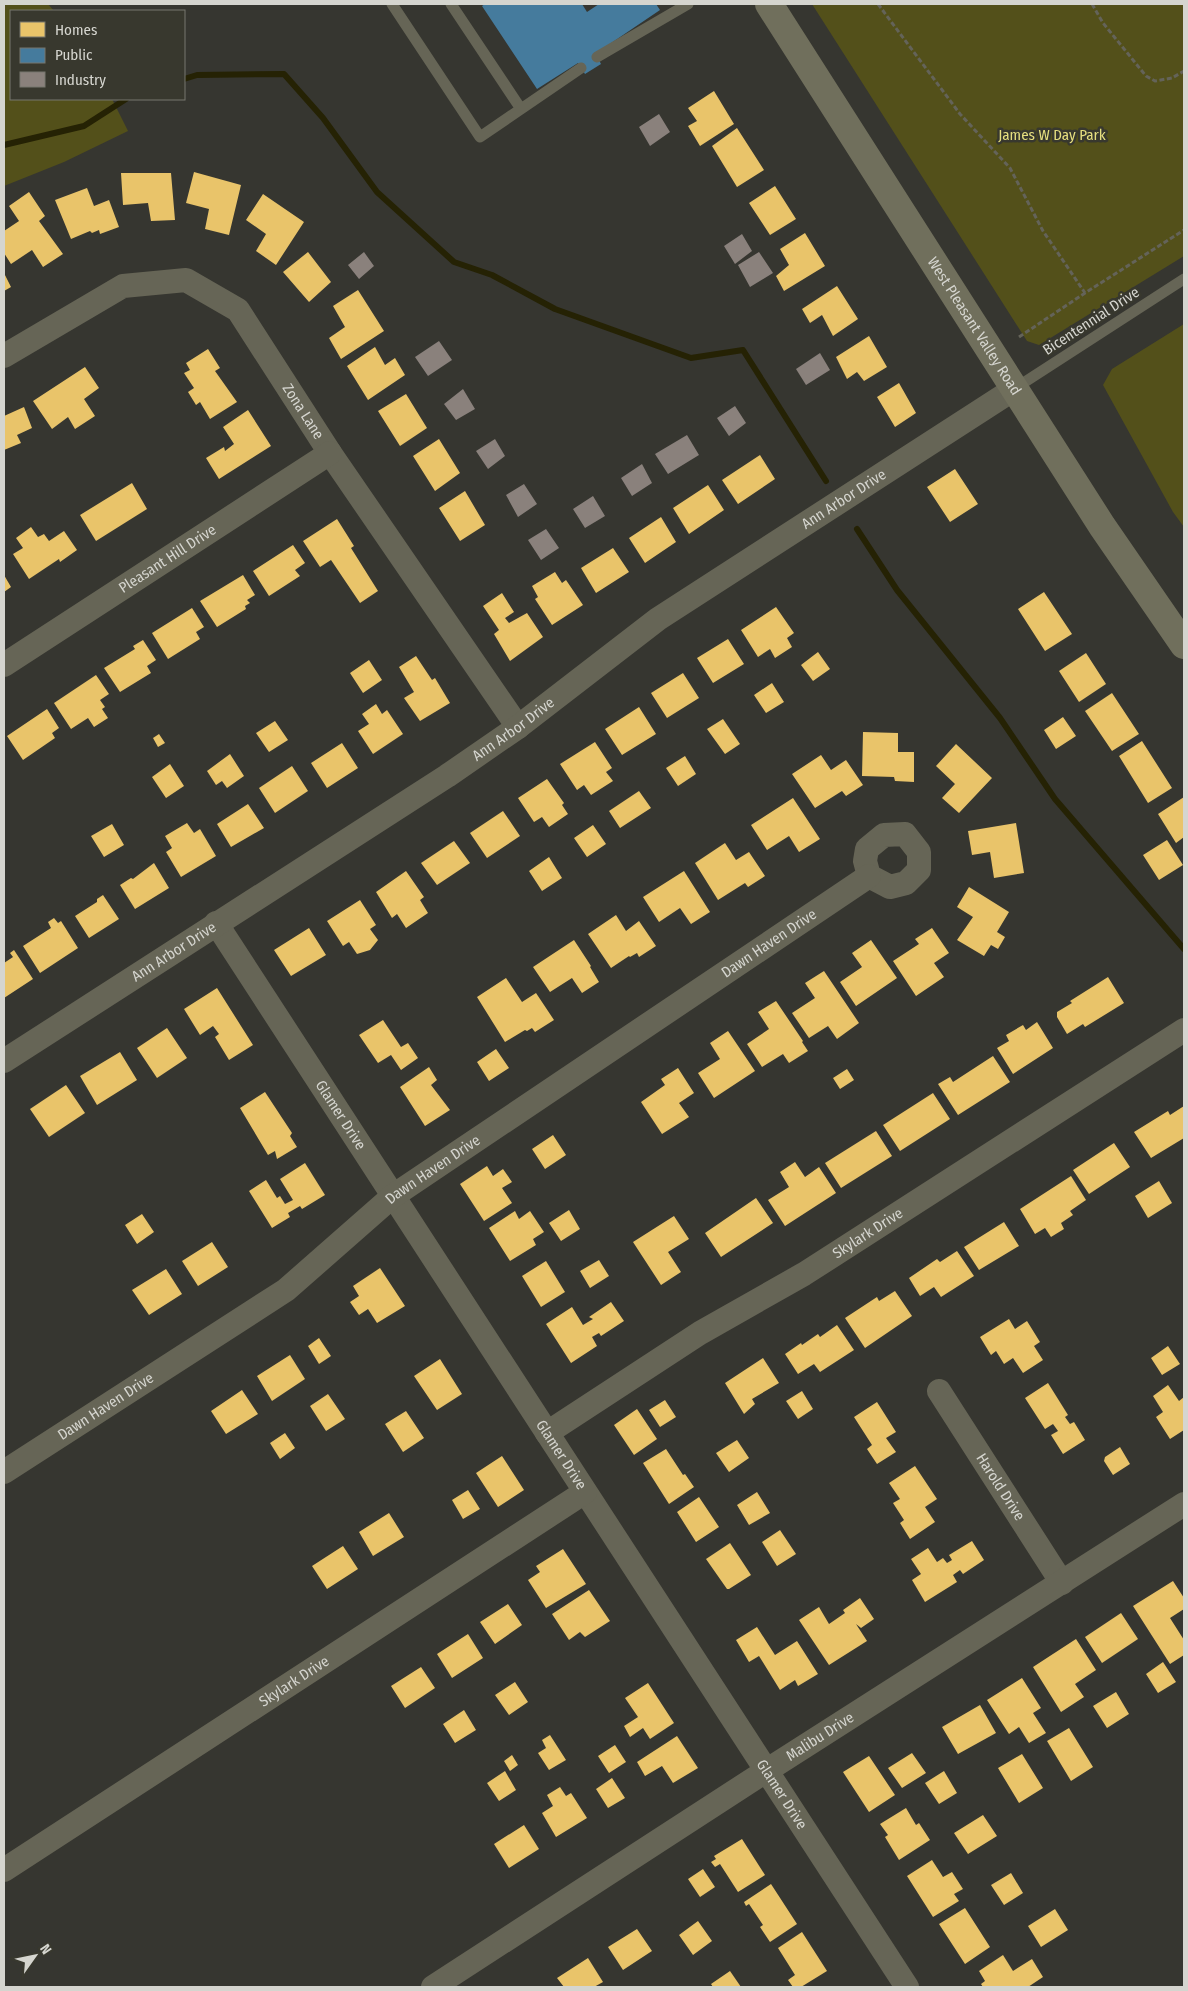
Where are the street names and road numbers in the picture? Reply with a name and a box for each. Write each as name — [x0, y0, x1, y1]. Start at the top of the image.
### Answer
street label: West Pleasant Valley Road — [924, 254, 1025, 398]
street label: Bicentennial Drive — [1039, 283, 1143, 359]
street label: Zona Lane — [279, 380, 328, 443]
street label: Ann Arbor Drive — [798, 465, 889, 533]
street label: Pleasant Hill Drive — [116, 521, 219, 597]
street label: Ann Arbor Drive — [469, 693, 558, 765]
street label: Dawn Haven Drive — [718, 905, 820, 982]
street label: Ann Arbor Drive — [128, 918, 219, 985]
street label: Glamer Drive — [312, 1077, 370, 1153]
street label: Dawn Haven Drive — [382, 1131, 484, 1208]
street label: Skylark Drive — [829, 1204, 906, 1262]
street label: Dawn Haven Drive — [54, 1369, 157, 1444]
street label: Glamer Drive — [532, 1417, 590, 1493]
street label: Harold Drive — [972, 1450, 1029, 1524]
street label: Skylark Drive — [256, 1652, 332, 1711]
street label: Malibu Drive — [783, 1708, 857, 1765]
street label: Glamer Drive — [753, 1756, 811, 1833]

